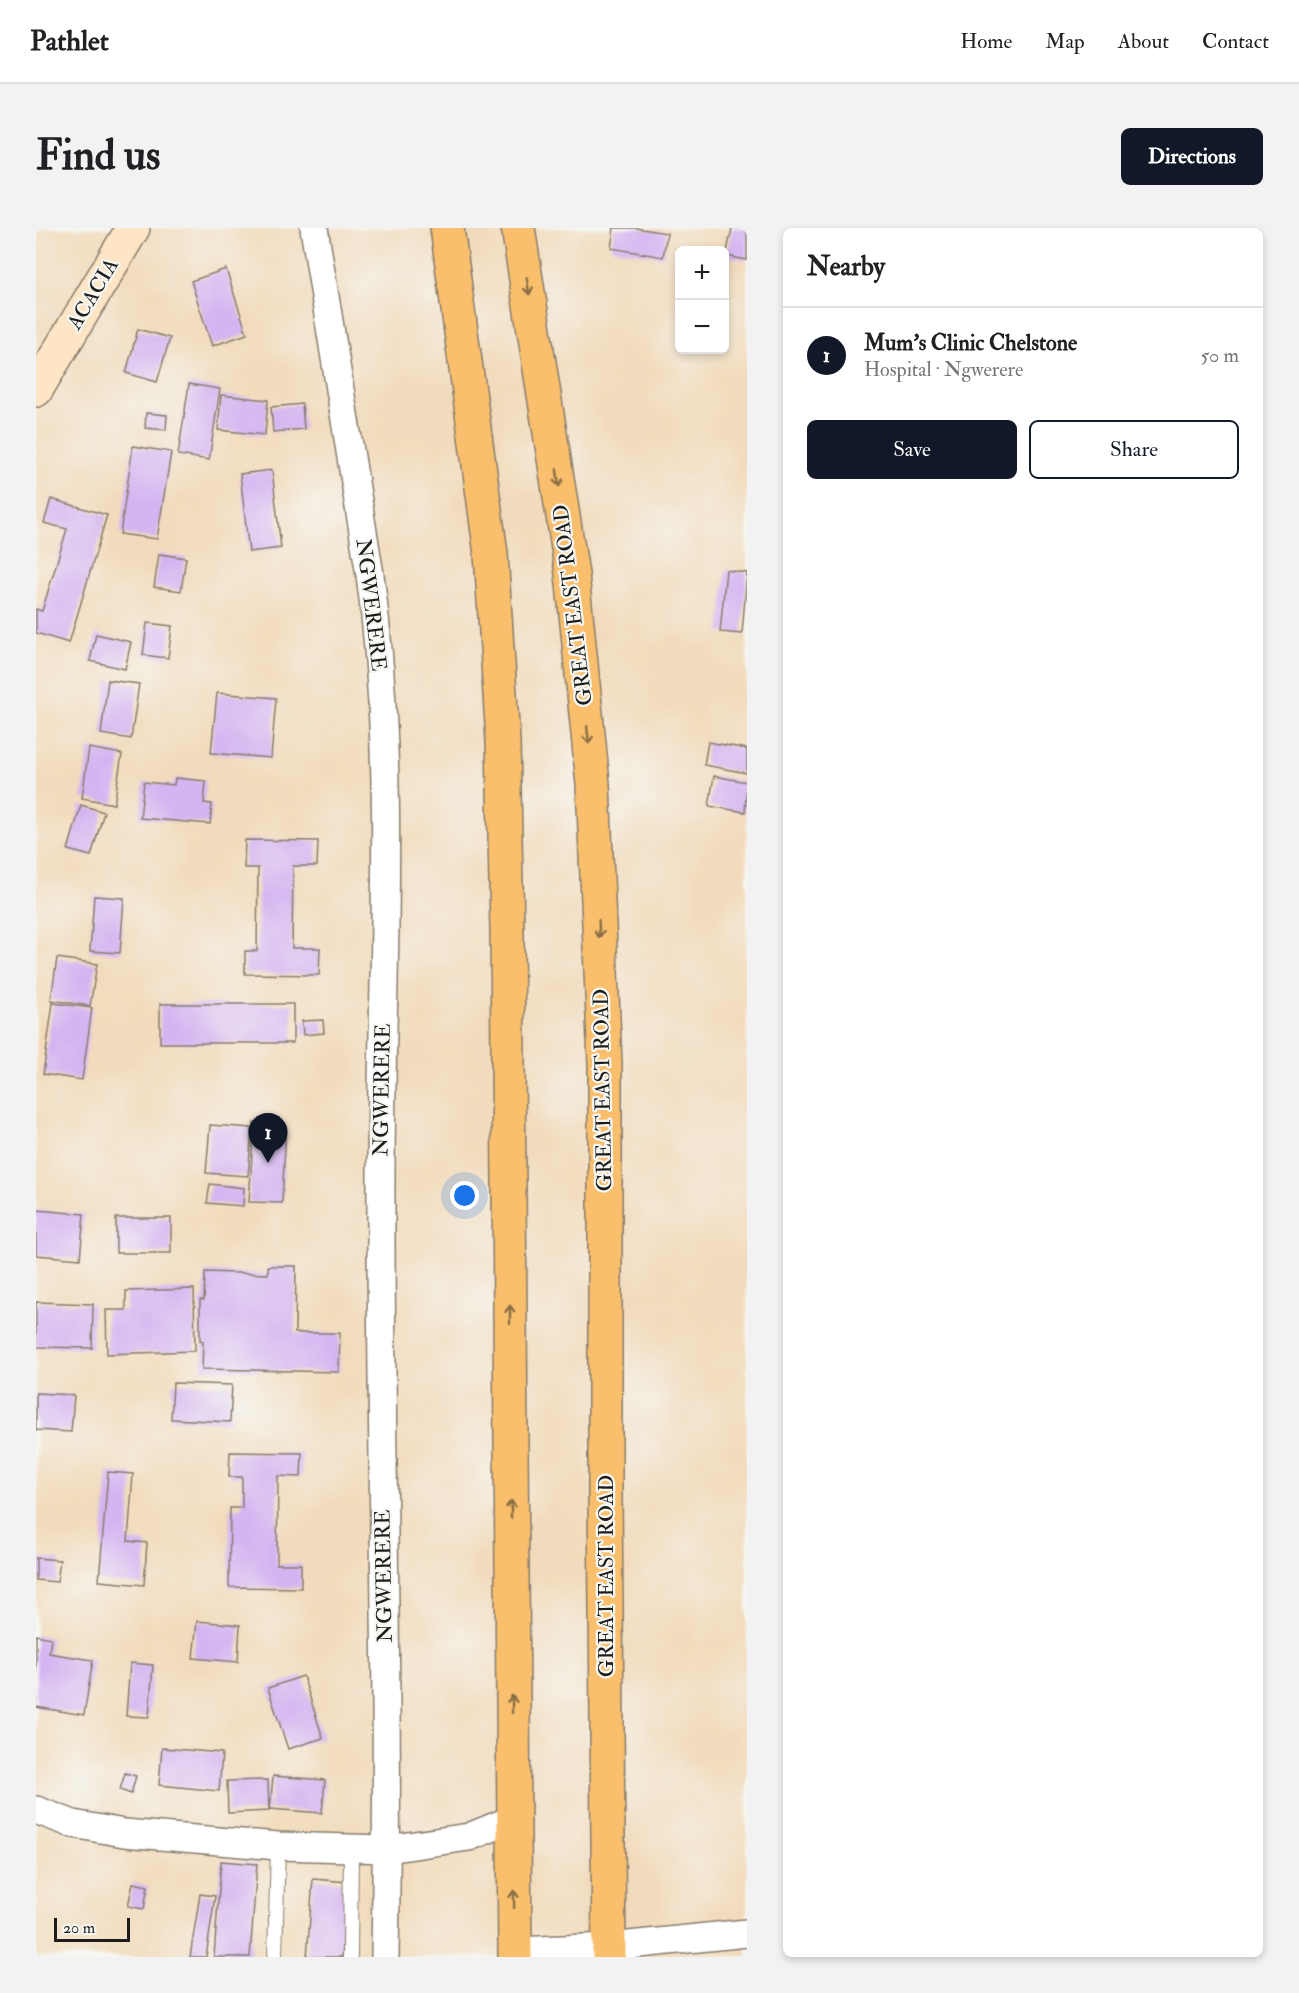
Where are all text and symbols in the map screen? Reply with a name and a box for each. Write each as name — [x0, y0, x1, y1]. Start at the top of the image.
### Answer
text: Pathlet — [30, 24, 109, 59]
text: Home — [960, 28, 1012, 55]
text: Map — [1045, 28, 1085, 55]
text: About — [1118, 28, 1169, 55]
text: Contact — [1202, 28, 1269, 55]
button: Directions — [1121, 128, 1263, 185]
text: Find us — [36, 130, 160, 182]
map controls — [675, 246, 729, 354]
button: + — [675, 246, 729, 300]
text: Nearby — [807, 251, 885, 283]
street label: ACACIA — [61, 253, 125, 336]
one-way arrow — [522, 275, 533, 295]
button: − — [675, 300, 729, 354]
text: Mum's Clinic Chelstone — [864, 329, 1077, 357]
text: 1 — [823, 343, 830, 368]
text: 50 m — [1200, 343, 1239, 368]
text: Hospital · Ngwerere — [864, 357, 1023, 382]
button: Save — [807, 420, 1017, 479]
button: Share — [1029, 420, 1239, 479]
one-way arrow — [552, 468, 563, 488]
street label: GREAT EAST ROAD — [547, 503, 599, 707]
street label: NGWERERE — [349, 537, 393, 673]
one-way arrow — [583, 724, 594, 744]
one-way arrow — [594, 919, 605, 939]
street label: GREAT EAST ROAD — [588, 989, 618, 1191]
street label: NGWERERE — [367, 1023, 397, 1157]
pin: 1 — [248, 1114, 288, 1163]
your location — [450, 1181, 479, 1210]
one-way arrow — [504, 1304, 516, 1324]
street label: GREAT EAST ROAD — [593, 1475, 620, 1677]
one-way arrow — [505, 1499, 517, 1519]
street label: NGWERERE — [369, 1509, 399, 1643]
one-way arrow — [506, 1694, 518, 1714]
one-way arrow — [508, 1889, 520, 1909]
scale bar — [54, 1915, 130, 1942]
text: 20 m — [63, 1918, 95, 1938]

